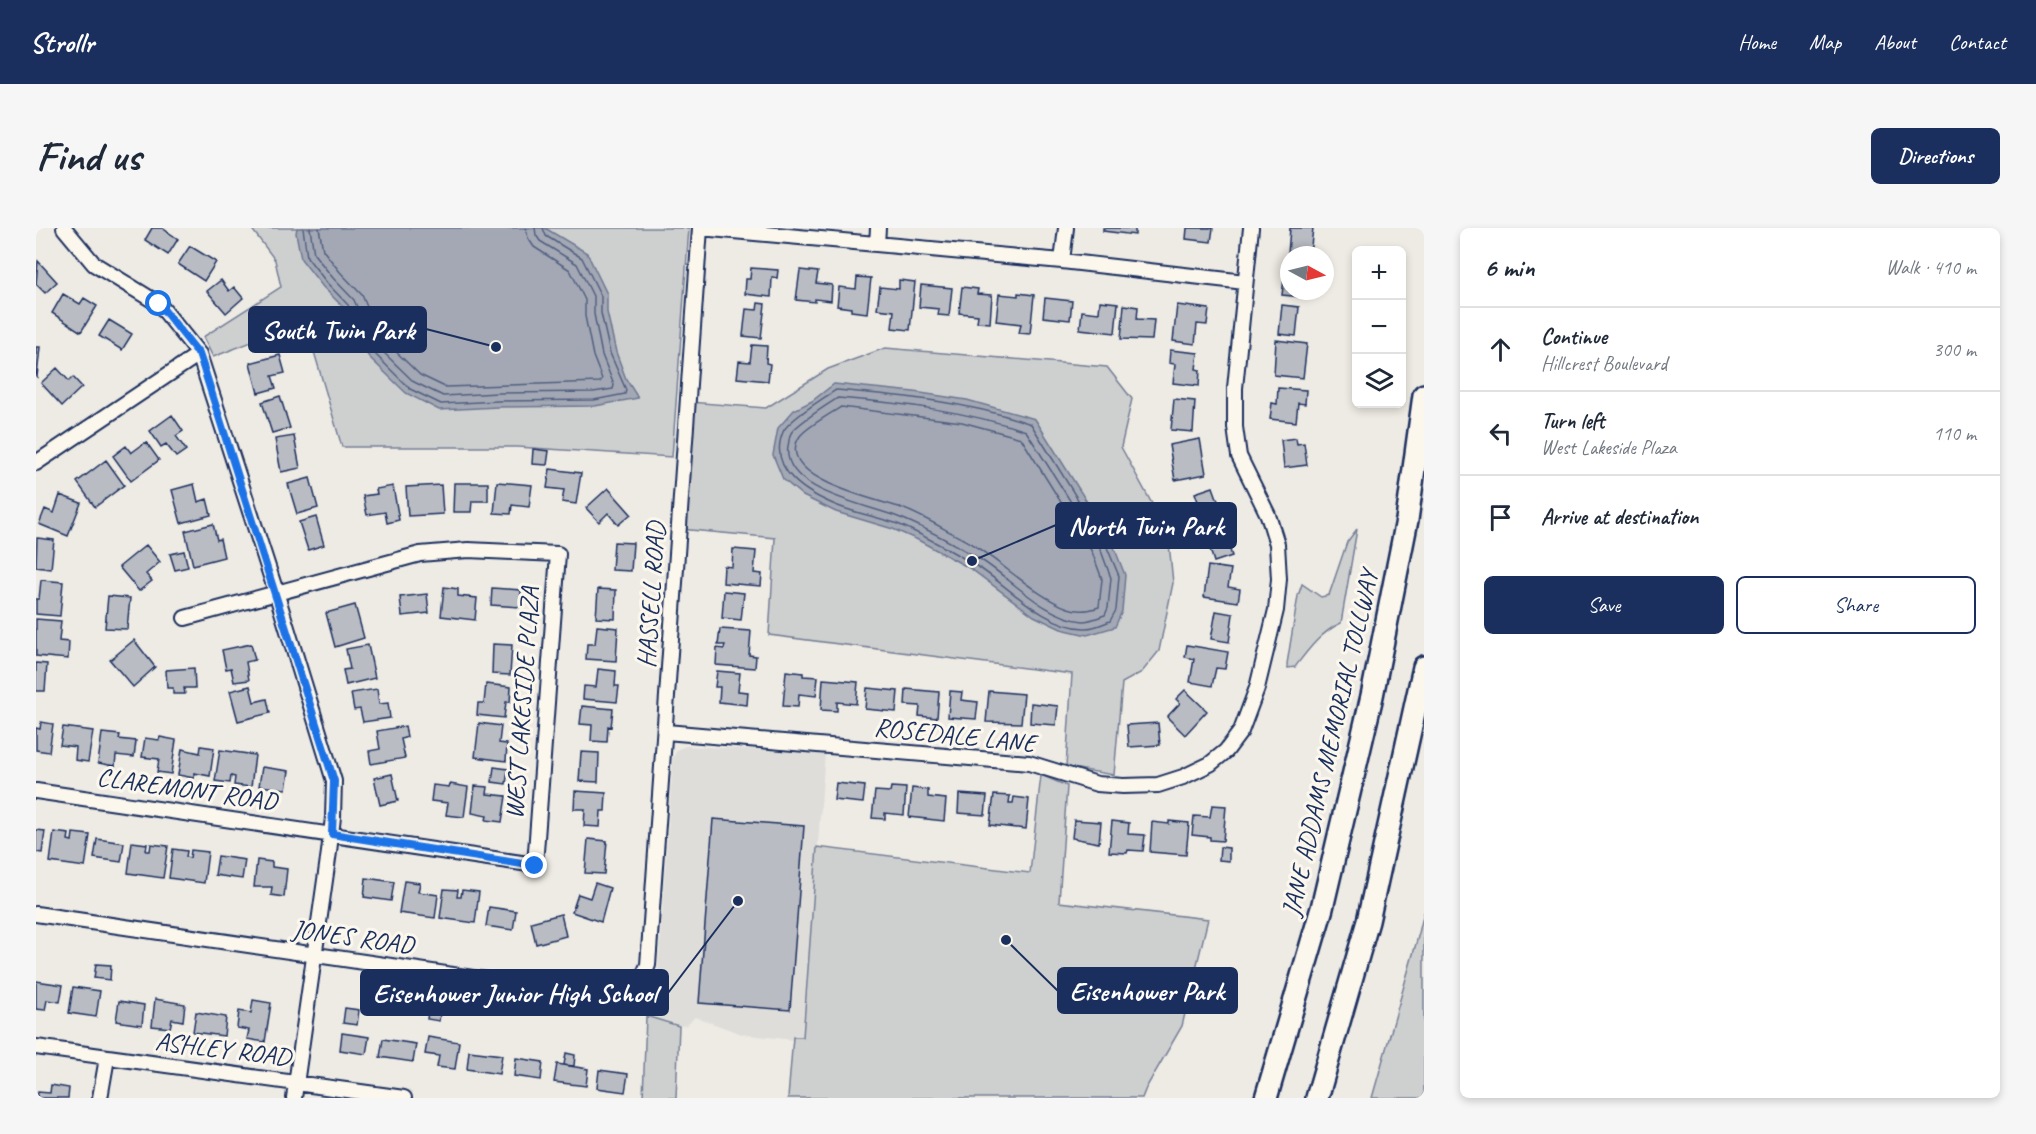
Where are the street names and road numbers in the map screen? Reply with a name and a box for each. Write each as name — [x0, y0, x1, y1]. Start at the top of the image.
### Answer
street label: HASSELL ROAD — [629, 519, 673, 669]
street label: JANE ADDAMS MEMORIAL TOLLWAY — [1274, 563, 1387, 921]
street label: WEST LAKESIDE PLAZA — [497, 584, 547, 820]
street label: ROSEDALE LANE — [873, 710, 1041, 760]
street label: CLAREMONT ROAD — [95, 760, 281, 818]
street label: JONES ROAD — [288, 912, 418, 962]
street label: ASHLEY ROAD — [153, 1024, 295, 1074]

